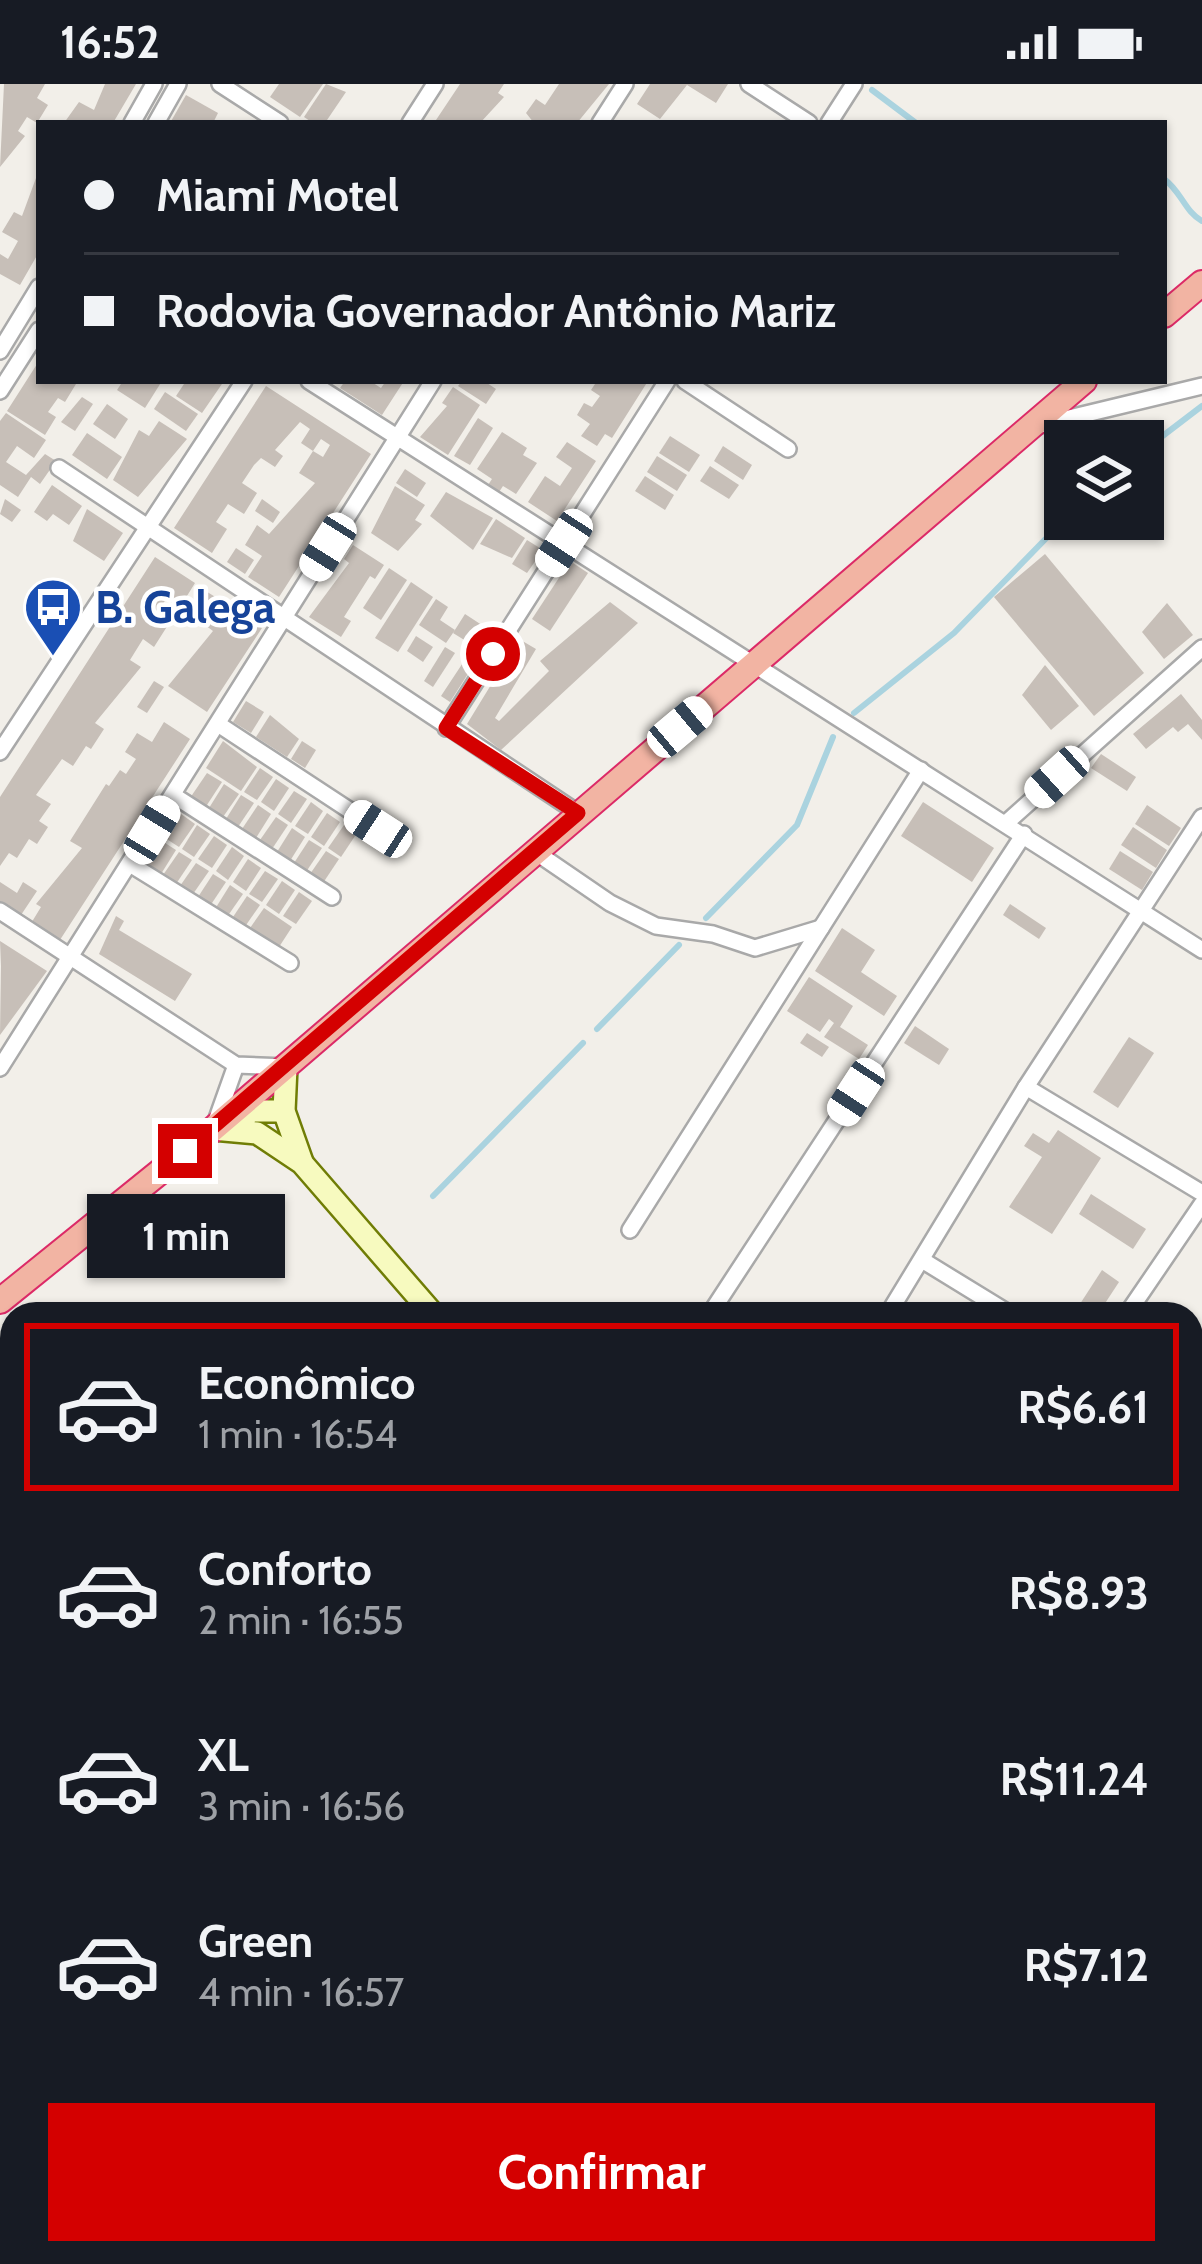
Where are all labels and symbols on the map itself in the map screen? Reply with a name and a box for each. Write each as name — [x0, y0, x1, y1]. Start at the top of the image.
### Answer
car — [529, 503, 599, 583]
car — [294, 507, 362, 587]
bus stop icon: B. Galega — [22, 576, 84, 658]
place label: B. Galega — [95, 580, 275, 634]
route start — [466, 627, 520, 681]
car — [641, 690, 719, 764]
car — [1018, 740, 1096, 814]
car — [118, 790, 186, 870]
car — [338, 794, 418, 864]
car — [821, 1052, 891, 1132]
route end — [158, 1124, 212, 1178]
callout: 1 min — [86, 1193, 284, 1277]

